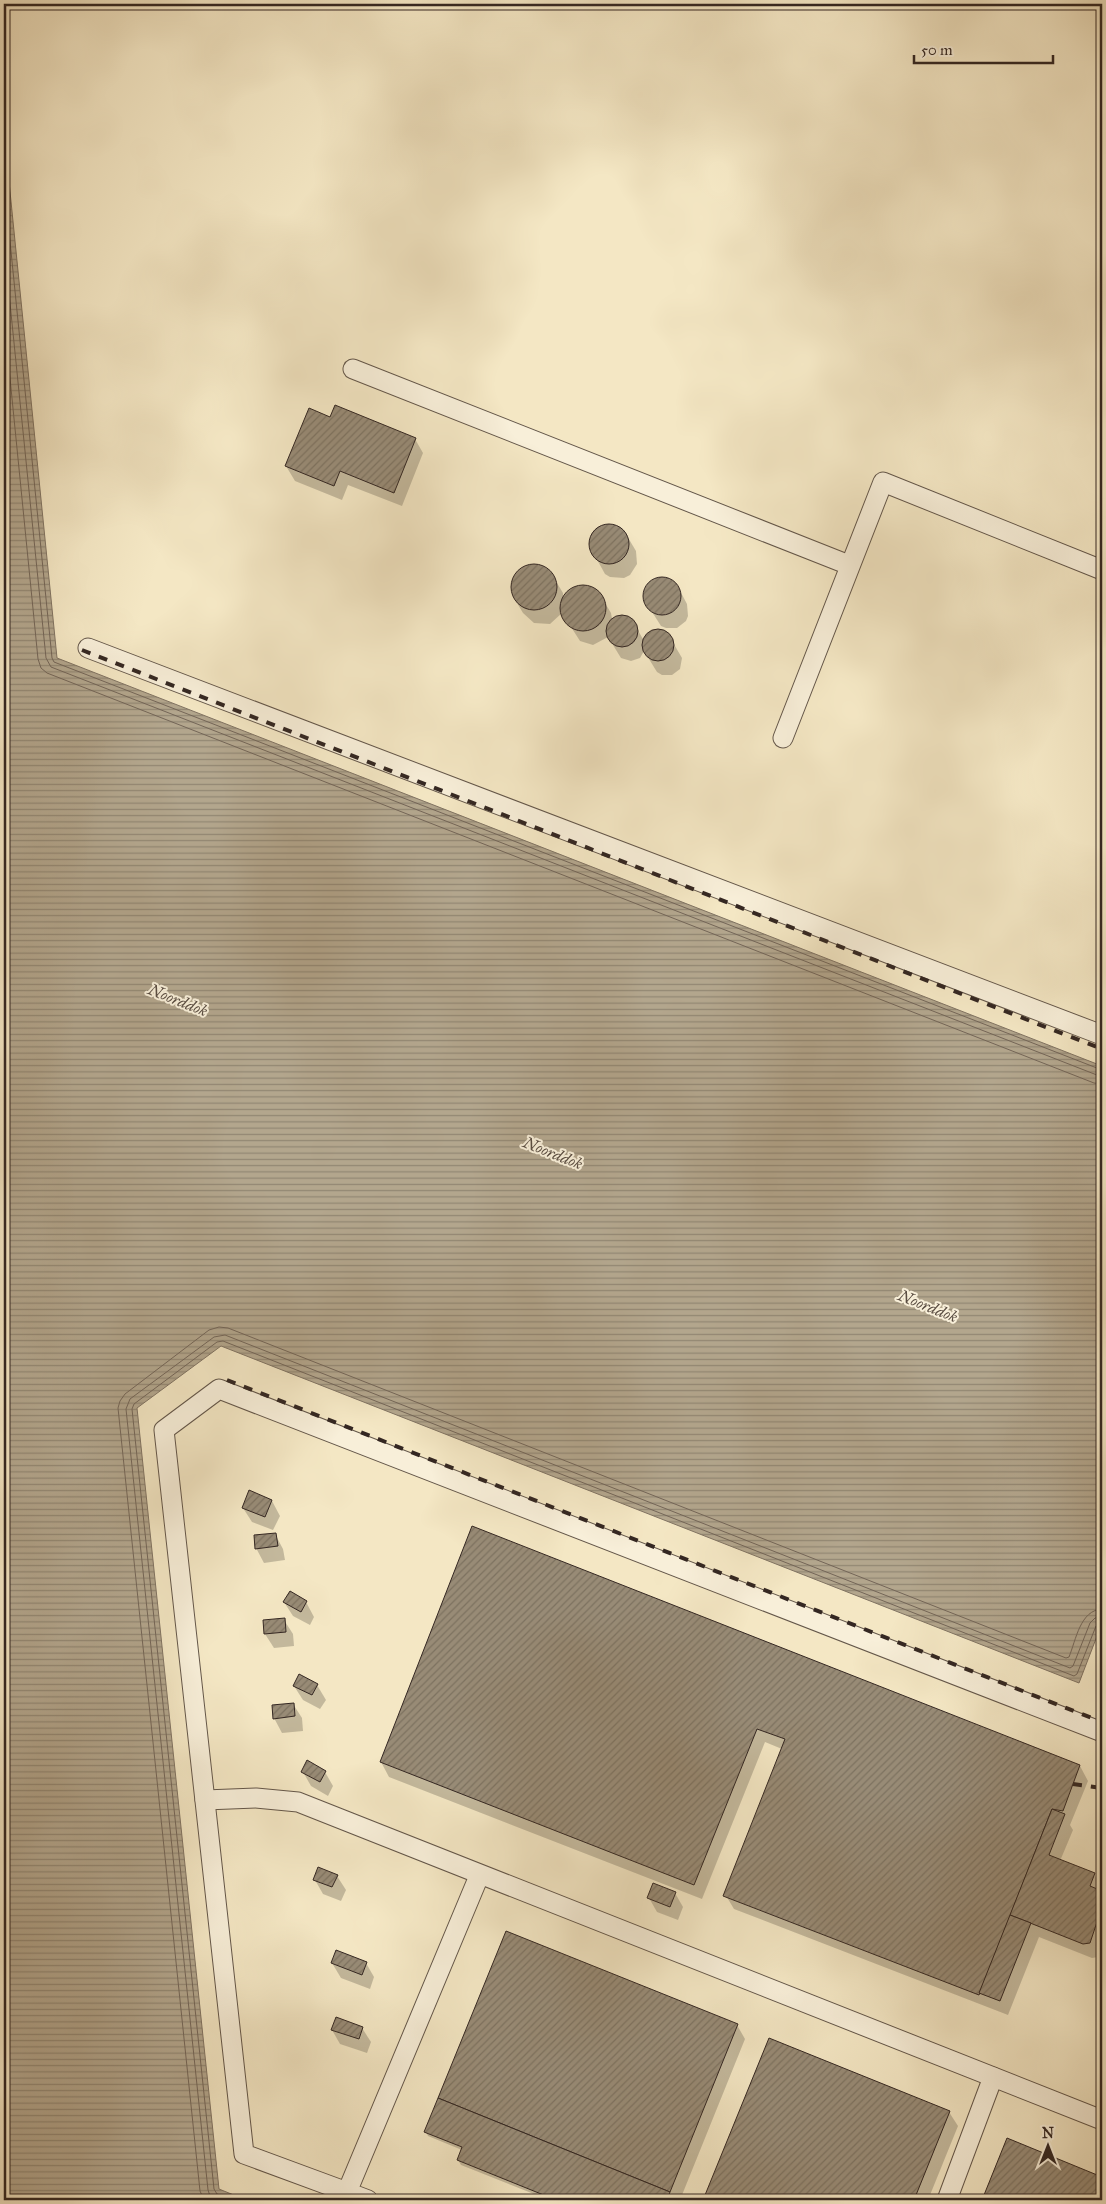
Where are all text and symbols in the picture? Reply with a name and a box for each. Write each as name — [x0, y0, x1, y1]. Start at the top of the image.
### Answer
scale bar — [914, 32, 1052, 64]
text: 50 m — [921, 41, 953, 59]
water label: Noorddok — [145, 979, 210, 1020]
water label: Noorddok — [520, 1132, 585, 1173]
water label: Noorddok — [895, 1285, 960, 1326]
north arrow — [1024, 2122, 1074, 2172]
text: N — [1042, 2125, 1054, 2142]

